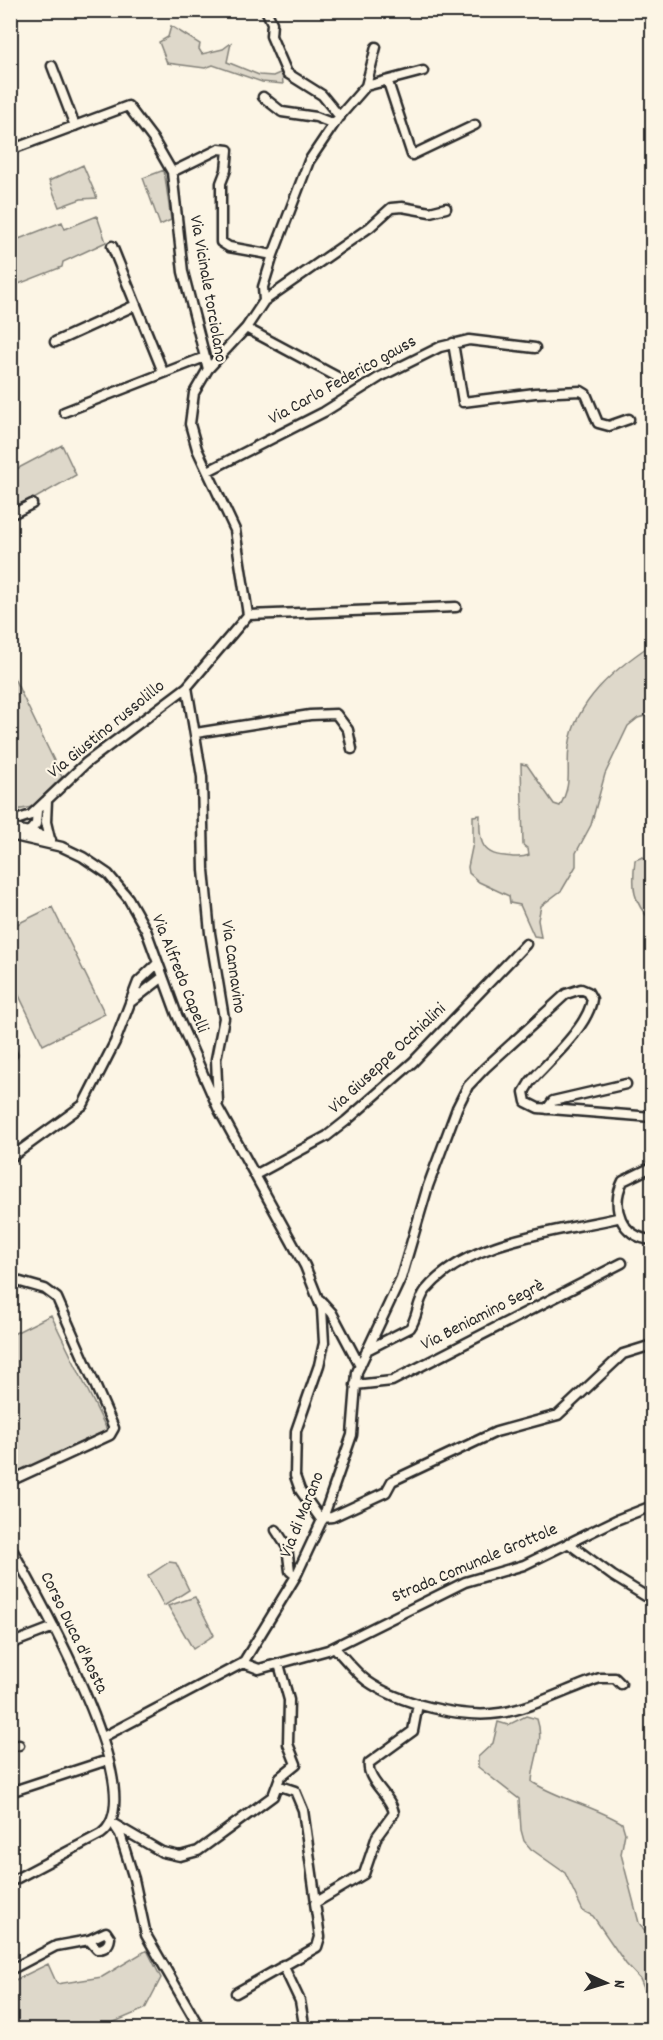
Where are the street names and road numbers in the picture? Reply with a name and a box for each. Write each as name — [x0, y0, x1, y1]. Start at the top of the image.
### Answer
street label: Via Vicinale torciolano — [182, 213, 232, 365]
street label: Via Carlo Federico gauss — [264, 330, 422, 432]
street label: Via Giustino russolillo — [43, 675, 171, 785]
street label: Via Alfredo Capelli — [144, 911, 214, 1037]
street label: Via Cannavino — [213, 919, 251, 1015]
street label: Via Giuseppe Occhialini — [324, 998, 452, 1120]
street label: Via Beniamino Segrè — [417, 1274, 549, 1358]
street label: Via di Marano — [274, 1468, 332, 1562]
street label: Strada Comunale Grottole — [388, 1518, 562, 1610]
street label: Corso Duca d'Aosta — [33, 1568, 114, 1699]

